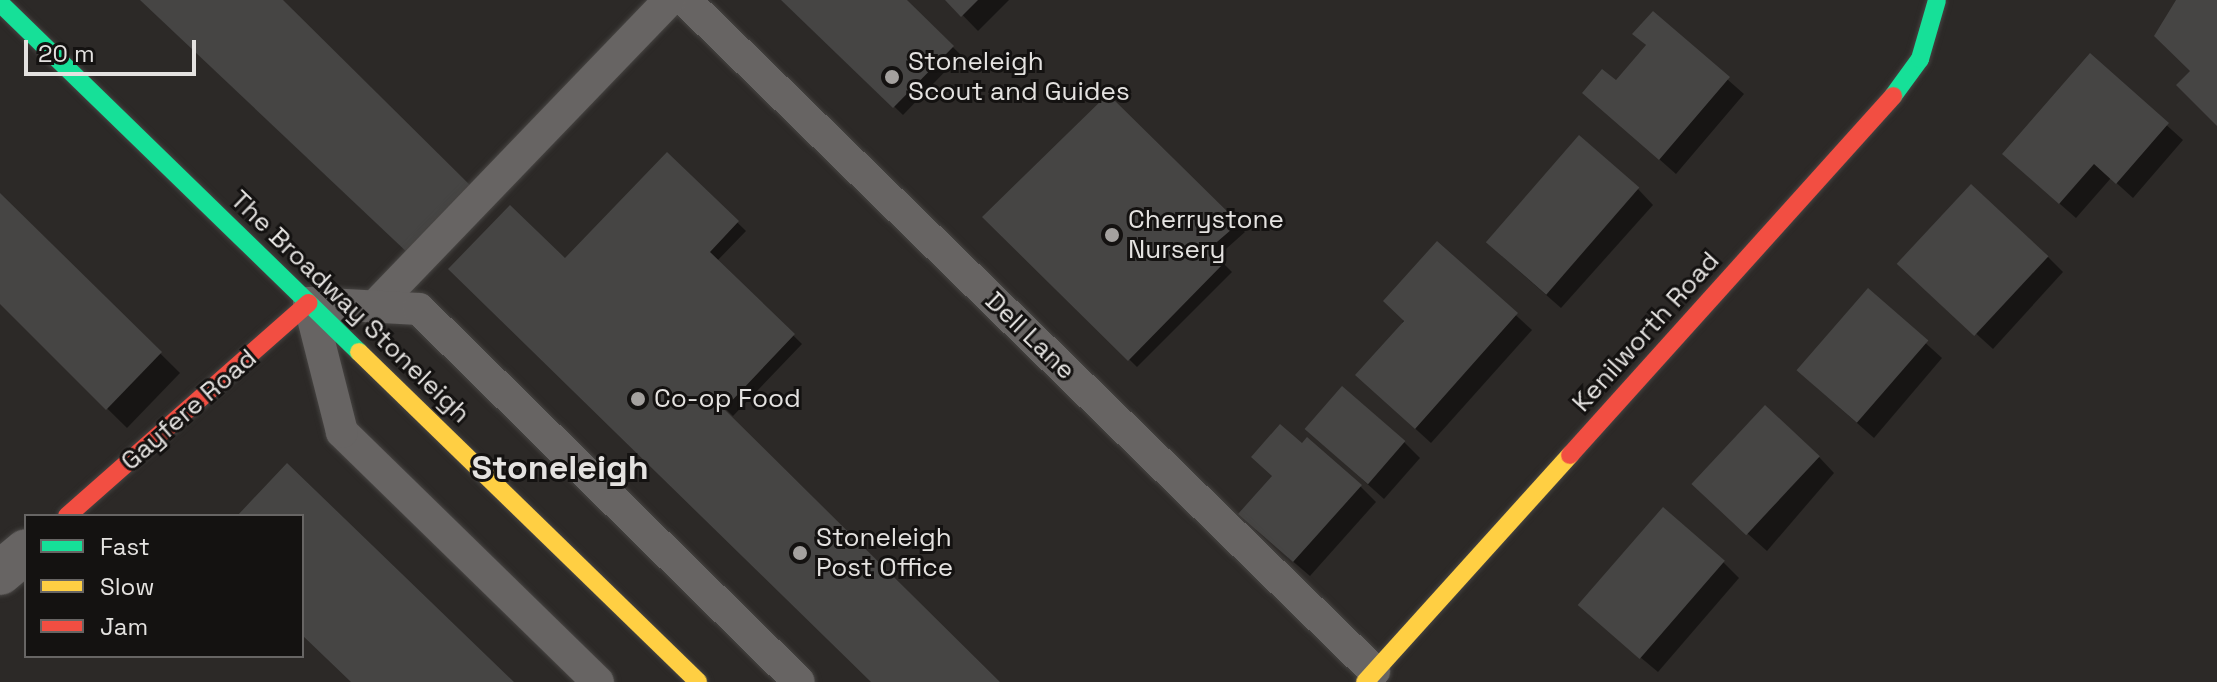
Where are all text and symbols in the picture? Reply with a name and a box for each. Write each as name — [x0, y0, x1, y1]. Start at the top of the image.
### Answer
scale bar — [28, 24, 200, 74]
text: 20 m — [38, 38, 95, 69]
place label: Stoneleigh Scout and Guides — [908, 46, 1130, 108]
marker: Stoneleigh Scout and Guides — [883, 68, 901, 86]
street label: The Broadway Stoneleigh — [224, 184, 476, 430]
place label: Cherrystone Nursery — [1128, 204, 1284, 266]
marker: Cherrystone Nursery — [1103, 226, 1121, 244]
street label: Kenilworth Road — [1566, 246, 1726, 418]
street label: Dell Lane — [979, 286, 1081, 386]
street label: Gayfere Road — [115, 343, 263, 477]
place label: Co-op Food — [654, 383, 801, 415]
marker: Co-op Food — [629, 390, 647, 408]
district label: Stoneleigh — [471, 448, 649, 488]
legend — [24, 514, 304, 658]
place label: Stoneleigh Post Office — [816, 522, 953, 584]
text: Fast — [100, 531, 150, 562]
marker: Stoneleigh Post Office — [791, 544, 809, 562]
text: Slow — [100, 571, 154, 602]
text: Jam — [100, 611, 148, 642]

